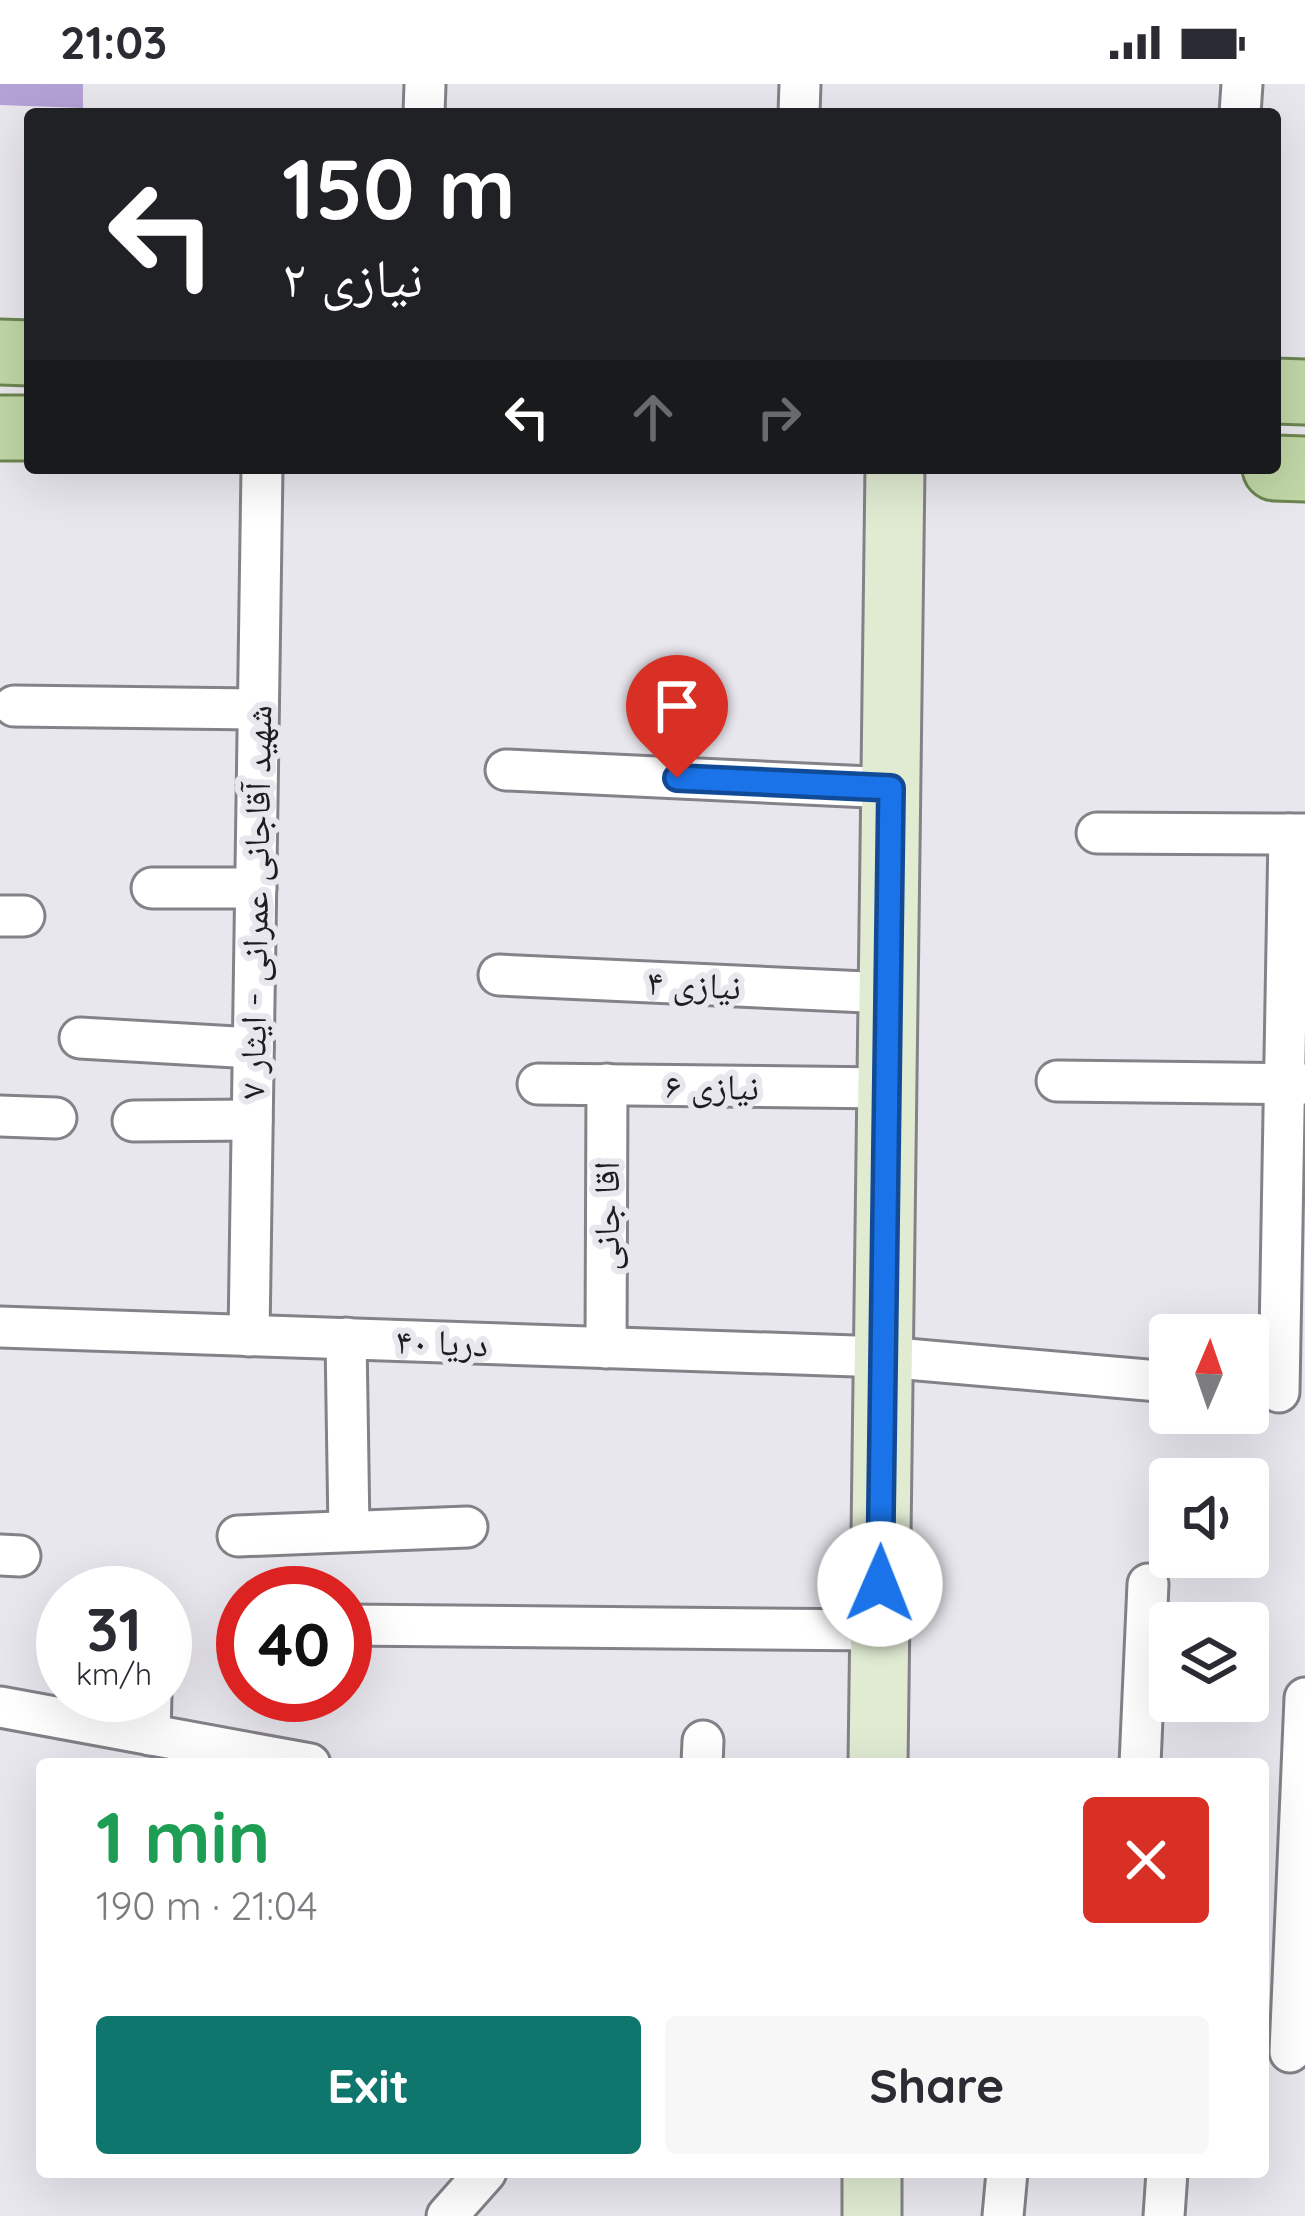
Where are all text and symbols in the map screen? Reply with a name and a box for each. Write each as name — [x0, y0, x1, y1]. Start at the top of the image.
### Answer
text: 21:03 — [60, 14, 167, 70]
text: 150 m — [282, 135, 516, 240]
icon: left — [84, 156, 240, 312]
text: نیازی ۲ — [282, 243, 423, 311]
icon: left — [494, 384, 560, 450]
icon: ahead — [620, 384, 686, 450]
icon: right — [746, 384, 812, 450]
pin — [626, 655, 728, 778]
icon: arrive — [644, 673, 710, 739]
street label: شهید آقاجانی عمرانی - ایثار ۷ — [229, 705, 280, 1099]
street label: نیازی ۴ — [646, 959, 742, 1008]
street label: نیازی ۶ — [665, 1062, 759, 1109]
street label: اقا جانی — [583, 1161, 628, 1271]
north arrow — [1149, 1314, 1269, 1434]
map controls — [1149, 1314, 1269, 1722]
street label: دریا ۴۰ — [395, 1317, 489, 1366]
button: sound — [1149, 1458, 1269, 1578]
position arrow — [817, 1521, 943, 1647]
speed limit sign: 40 — [216, 1566, 372, 1722]
text: 31 — [86, 1591, 142, 1666]
button: layers — [1149, 1602, 1269, 1722]
text: km/h — [76, 1655, 152, 1693]
text: 1 min — [96, 1791, 270, 1881]
button: close — [1083, 1797, 1209, 1923]
text: 190 m · 21:04 — [96, 1881, 318, 1930]
button: Exit — [96, 2016, 641, 2154]
button: Share — [665, 2016, 1209, 2154]

